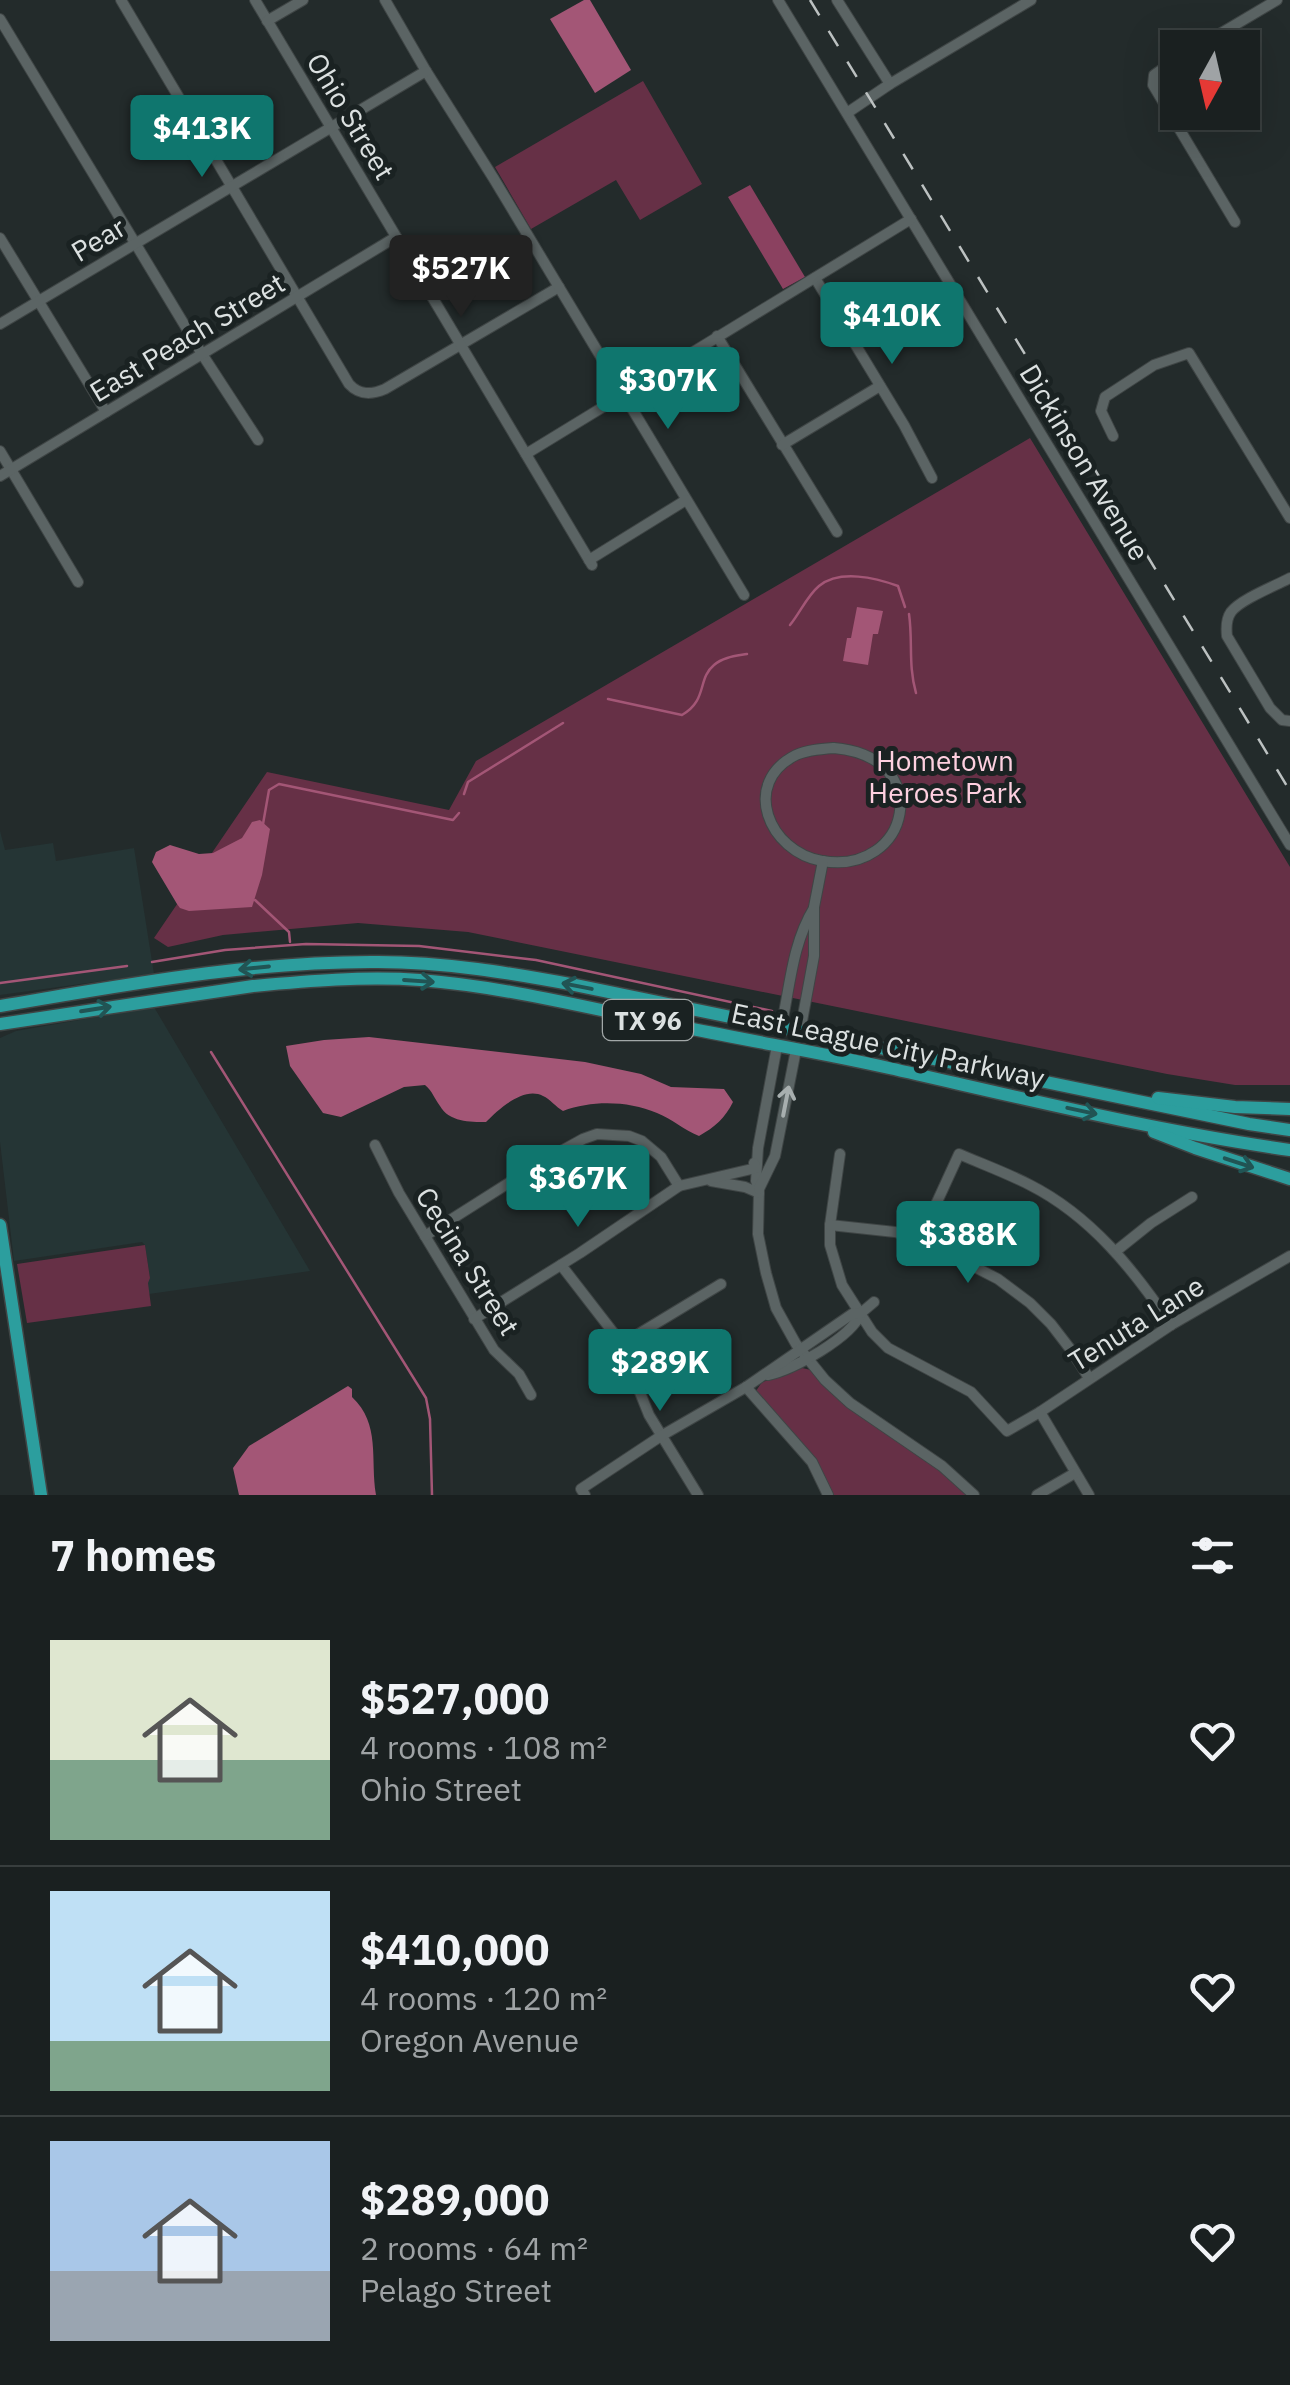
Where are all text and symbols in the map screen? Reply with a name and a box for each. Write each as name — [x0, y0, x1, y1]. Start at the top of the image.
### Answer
north arrow — [1160, 30, 1260, 130]
map controls — [1160, 30, 1260, 130]
street label: Ohio Street — [299, 46, 403, 186]
pin: $413K — [132, 95, 272, 180]
text: $413K — [152, 106, 252, 148]
street label: Pear — [64, 208, 132, 270]
pin: $527K — [391, 235, 531, 320]
text: $527K — [411, 246, 511, 288]
street label: East Peach Street — [83, 264, 291, 410]
pin: $410K — [822, 282, 962, 367]
text: $410K — [842, 293, 942, 335]
pin: $307K — [598, 347, 738, 432]
street label: Dickinson Avenue — [1012, 357, 1158, 567]
text: $307K — [618, 358, 718, 400]
park label: Hometown Heroes Park — [868, 742, 1022, 811]
one-way arrow — [238, 959, 271, 978]
one-way arrow — [403, 972, 435, 991]
one-way arrow — [562, 975, 594, 994]
street label: East League City Parkway — [728, 994, 1048, 1096]
one-way arrow — [80, 999, 112, 1017]
road number: TX 96 — [603, 1000, 693, 1040]
one-way arrow — [778, 1086, 797, 1118]
one-way arrow — [1065, 1102, 1097, 1121]
pin: $367K — [508, 1145, 648, 1230]
one-way arrow — [1223, 1155, 1255, 1173]
text: $367K — [528, 1156, 628, 1198]
street label: Cecina Street — [408, 1180, 528, 1342]
pin: $388K — [898, 1201, 1038, 1286]
text: $388K — [918, 1212, 1018, 1254]
street label: Tenuta Lane — [1061, 1267, 1211, 1379]
pin: $289K — [590, 1329, 730, 1414]
text: $289K — [610, 1340, 710, 1382]
text: 7 homes — [50, 1528, 216, 1583]
icon: filters — [1185, 1528, 1240, 1583]
text: $527,000 — [360, 1671, 549, 1726]
icon: home — [130, 1680, 250, 1800]
icon: heart — [1185, 1713, 1240, 1768]
text: 4 rooms · 108 m² — [360, 1726, 607, 1768]
text: Ohio Street — [360, 1768, 522, 1810]
text: $410,000 — [360, 1922, 549, 1977]
icon: home — [130, 1931, 250, 2051]
icon: heart — [1185, 1964, 1240, 2019]
text: 4 rooms · 120 m² — [360, 1977, 607, 2019]
text: Oregon Avenue — [360, 2019, 579, 2061]
text: $289,000 — [360, 2172, 549, 2227]
icon: home — [130, 2181, 250, 2301]
icon: heart — [1185, 2214, 1240, 2269]
text: 2 rooms · 64 m² — [360, 2227, 588, 2269]
text: Pelago Street — [360, 2269, 552, 2311]

